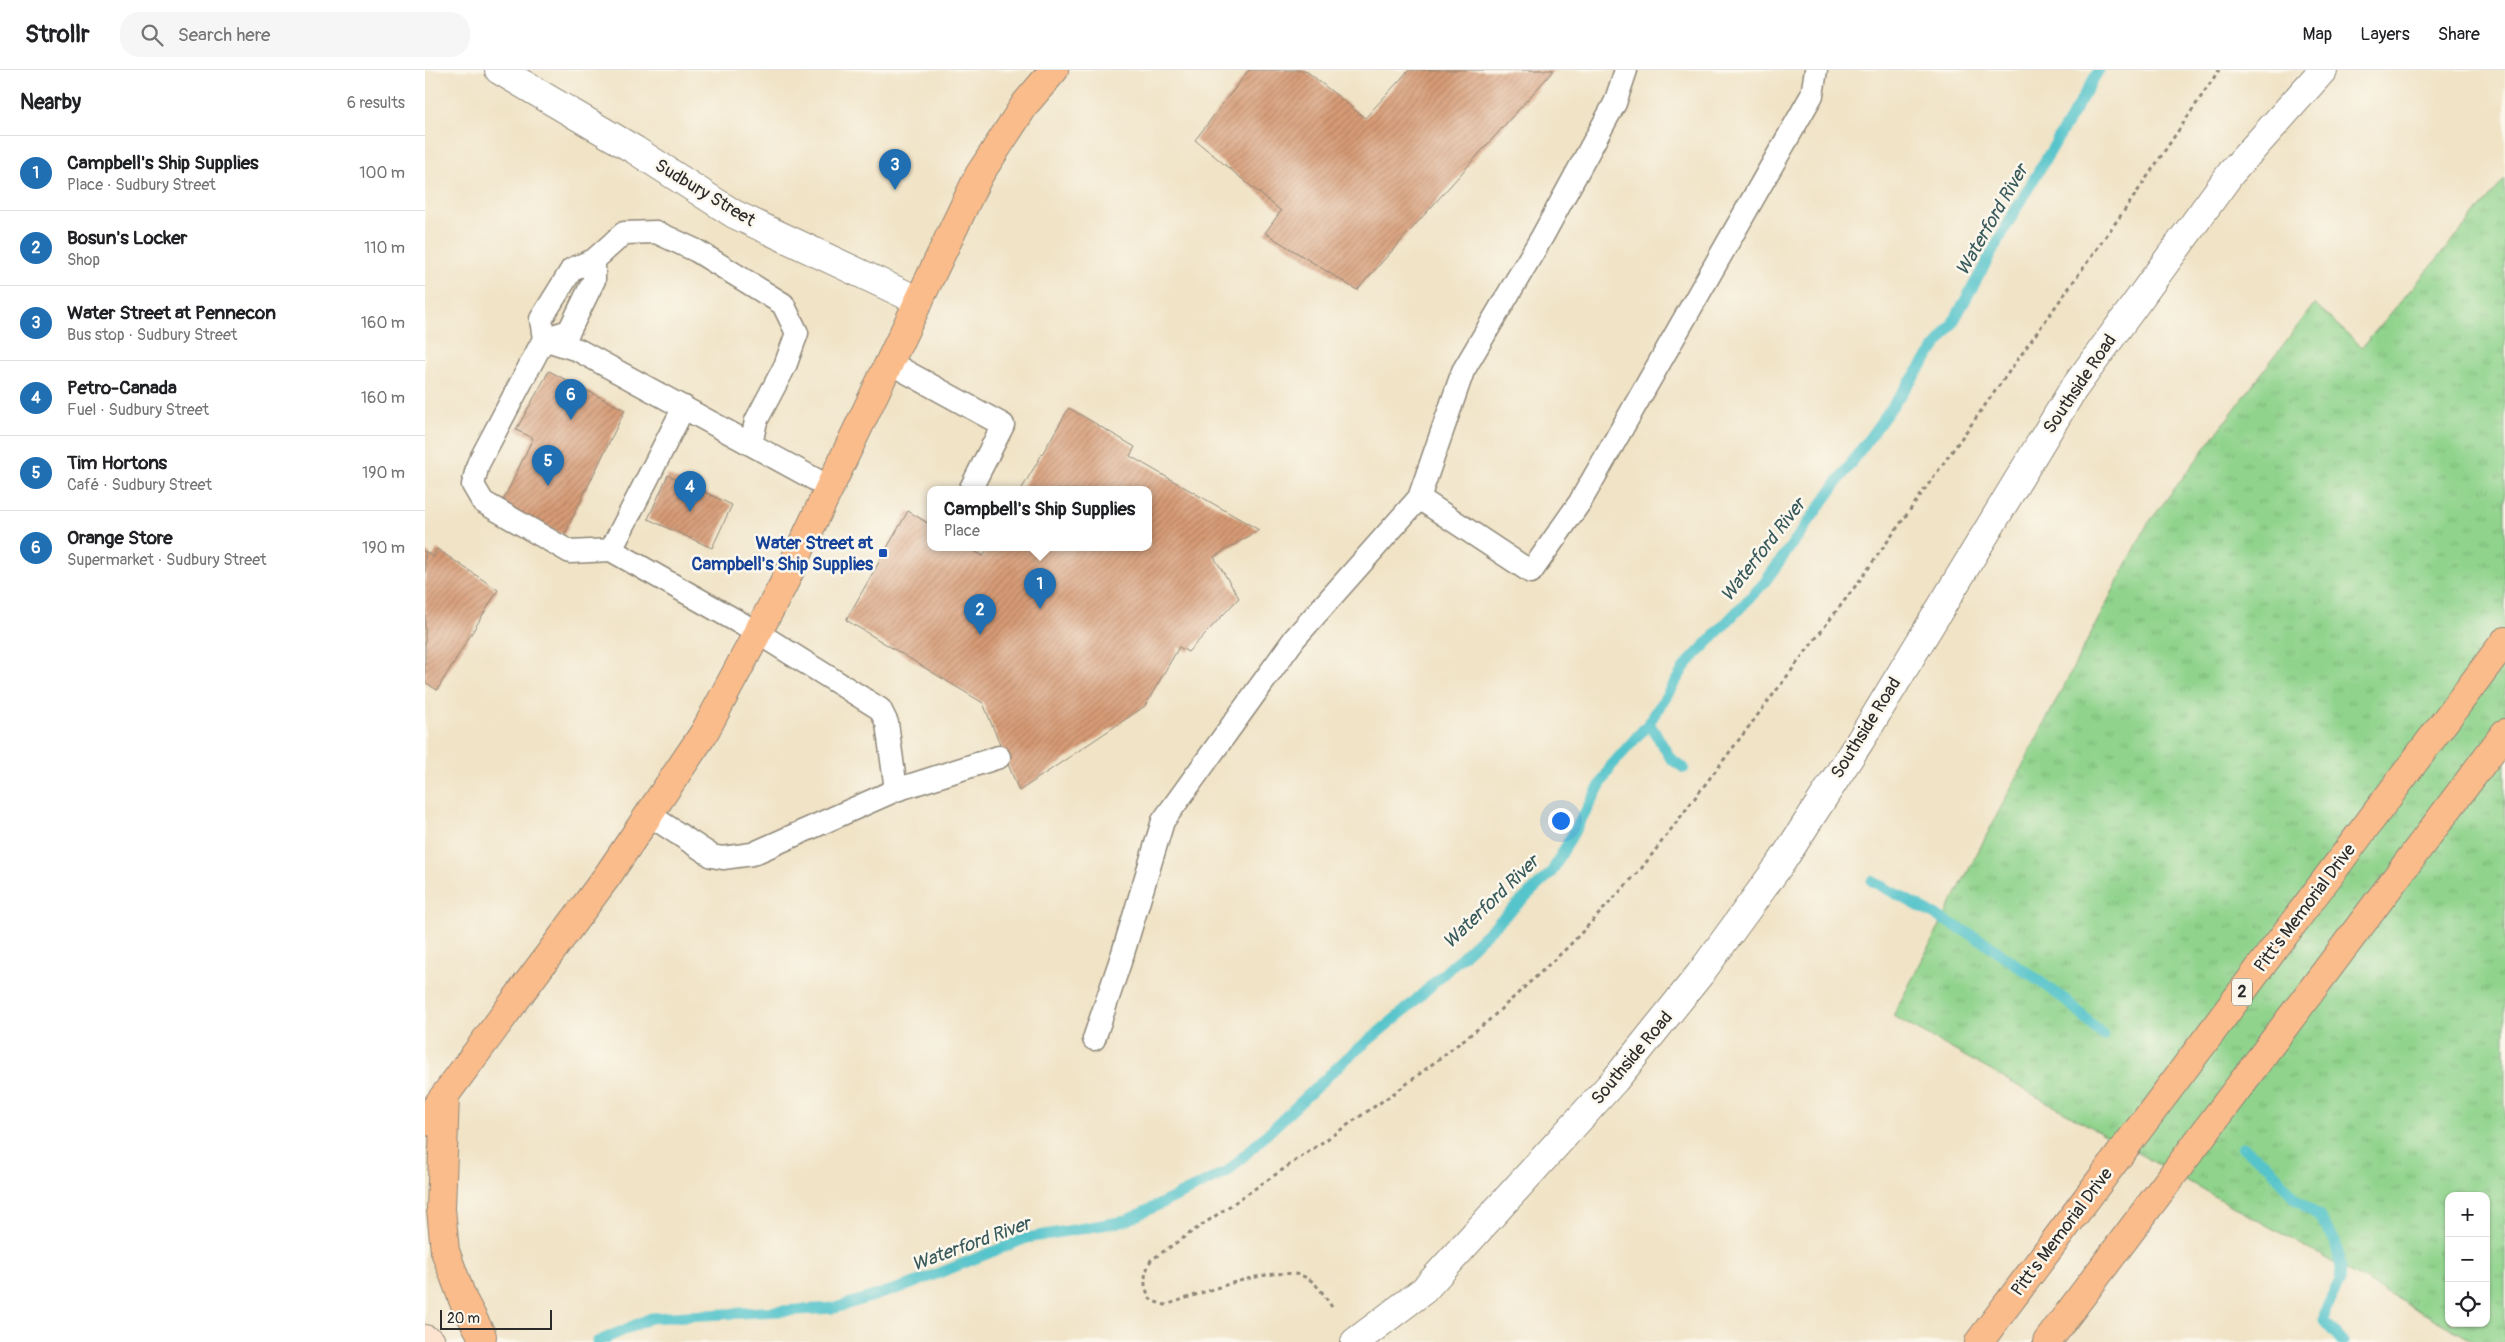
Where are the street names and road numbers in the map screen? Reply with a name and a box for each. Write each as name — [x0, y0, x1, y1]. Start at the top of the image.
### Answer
street label: Sudbury Street — [651, 154, 760, 232]
street label: Southside Road — [2038, 330, 2122, 438]
street label: Southside Road — [1826, 673, 1906, 783]
street label: Pitt's Memorial Drive — [2249, 839, 2361, 977]
road number: 2 — [2232, 979, 2252, 1006]
street label: Southside Road — [1586, 1006, 1678, 1110]
street label: Pitt's Memorial Drive — [2006, 1163, 2118, 1301]

